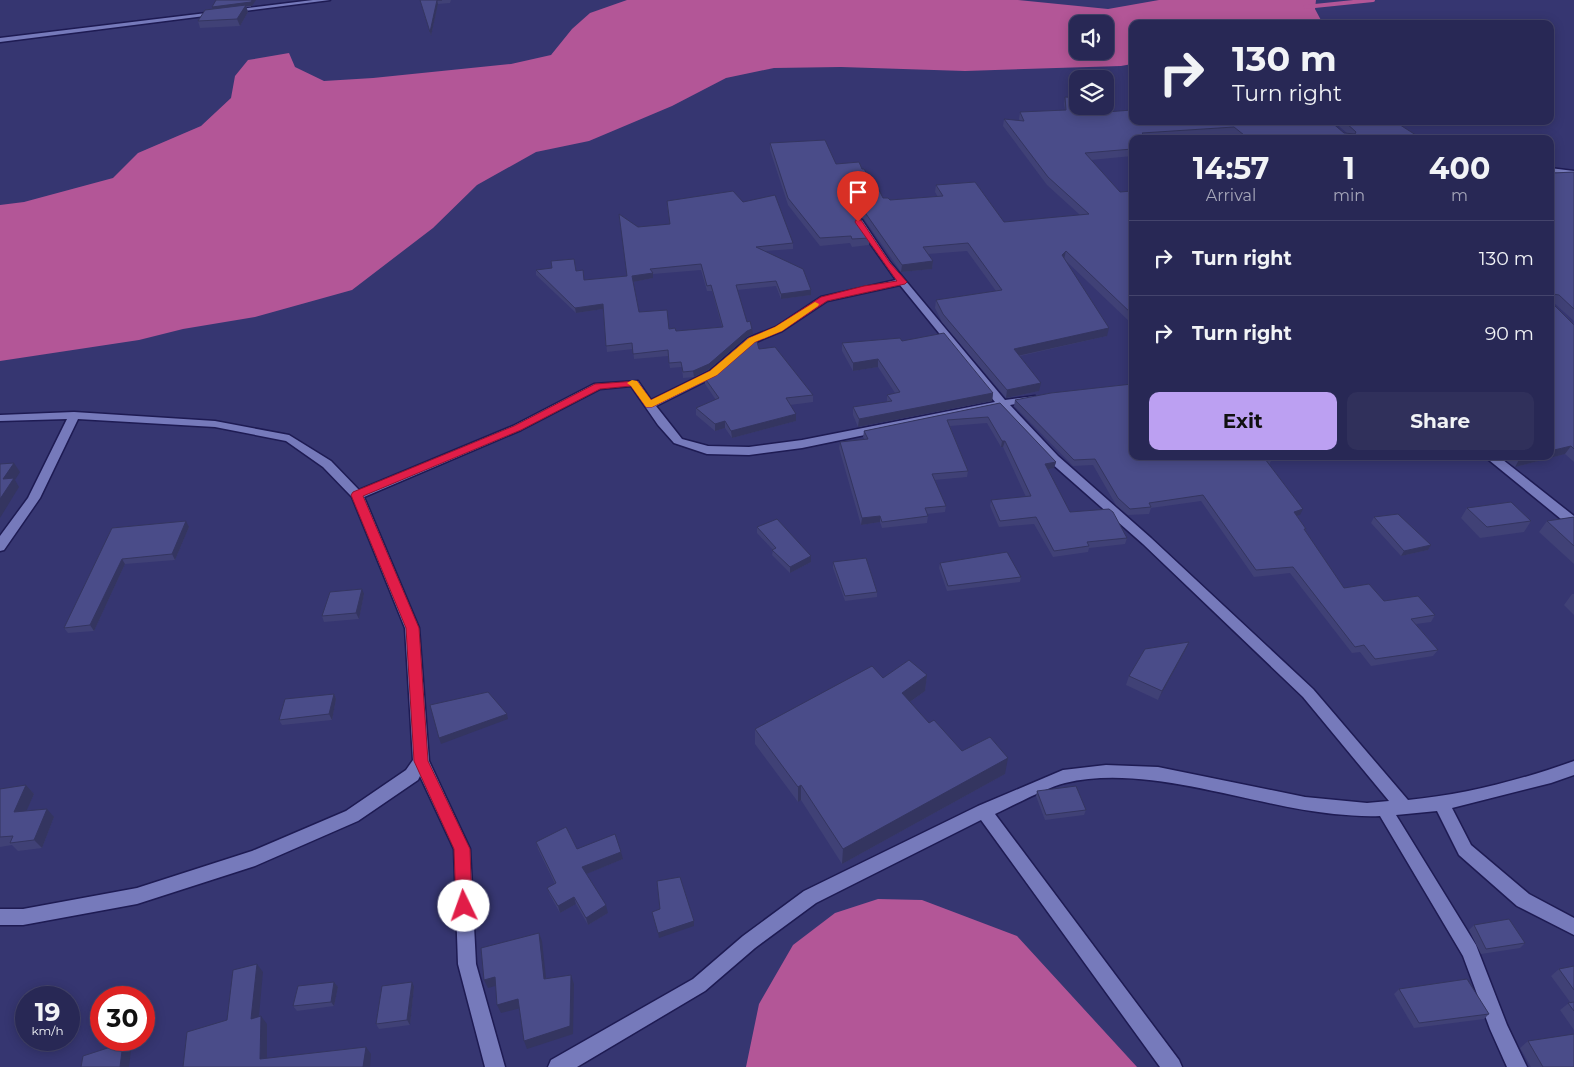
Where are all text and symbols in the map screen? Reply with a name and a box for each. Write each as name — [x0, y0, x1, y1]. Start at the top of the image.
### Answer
map controls — [1069, 15, 1114, 115]
button: sound — [1069, 15, 1114, 60]
text: 130 m — [1232, 37, 1337, 80]
icon: right — [1149, 40, 1214, 105]
button: layers — [1069, 70, 1114, 115]
text: Turn right — [1232, 80, 1342, 107]
text: 14:57 — [1193, 150, 1269, 187]
text: 1 — [1343, 150, 1355, 187]
text: 400 — [1429, 150, 1490, 187]
pin — [837, 171, 879, 222]
icon: arrive — [844, 178, 872, 206]
text: Arrival — [1206, 186, 1256, 205]
text: min — [1333, 186, 1365, 205]
text: m — [1451, 186, 1468, 205]
icon: right — [1149, 244, 1177, 272]
text: Turn right — [1192, 247, 1292, 270]
text: 130 m — [1479, 247, 1534, 270]
icon: right — [1149, 319, 1177, 347]
text: Turn right — [1192, 322, 1292, 345]
text: 90 m — [1485, 322, 1534, 345]
button: Exit — [1149, 392, 1337, 450]
button: Share — [1347, 392, 1534, 450]
position arrow — [437, 879, 489, 931]
speed limit sign: 30 — [90, 986, 155, 1051]
text: 19 — [35, 997, 60, 1027]
text: km/h — [31, 1023, 64, 1038]

